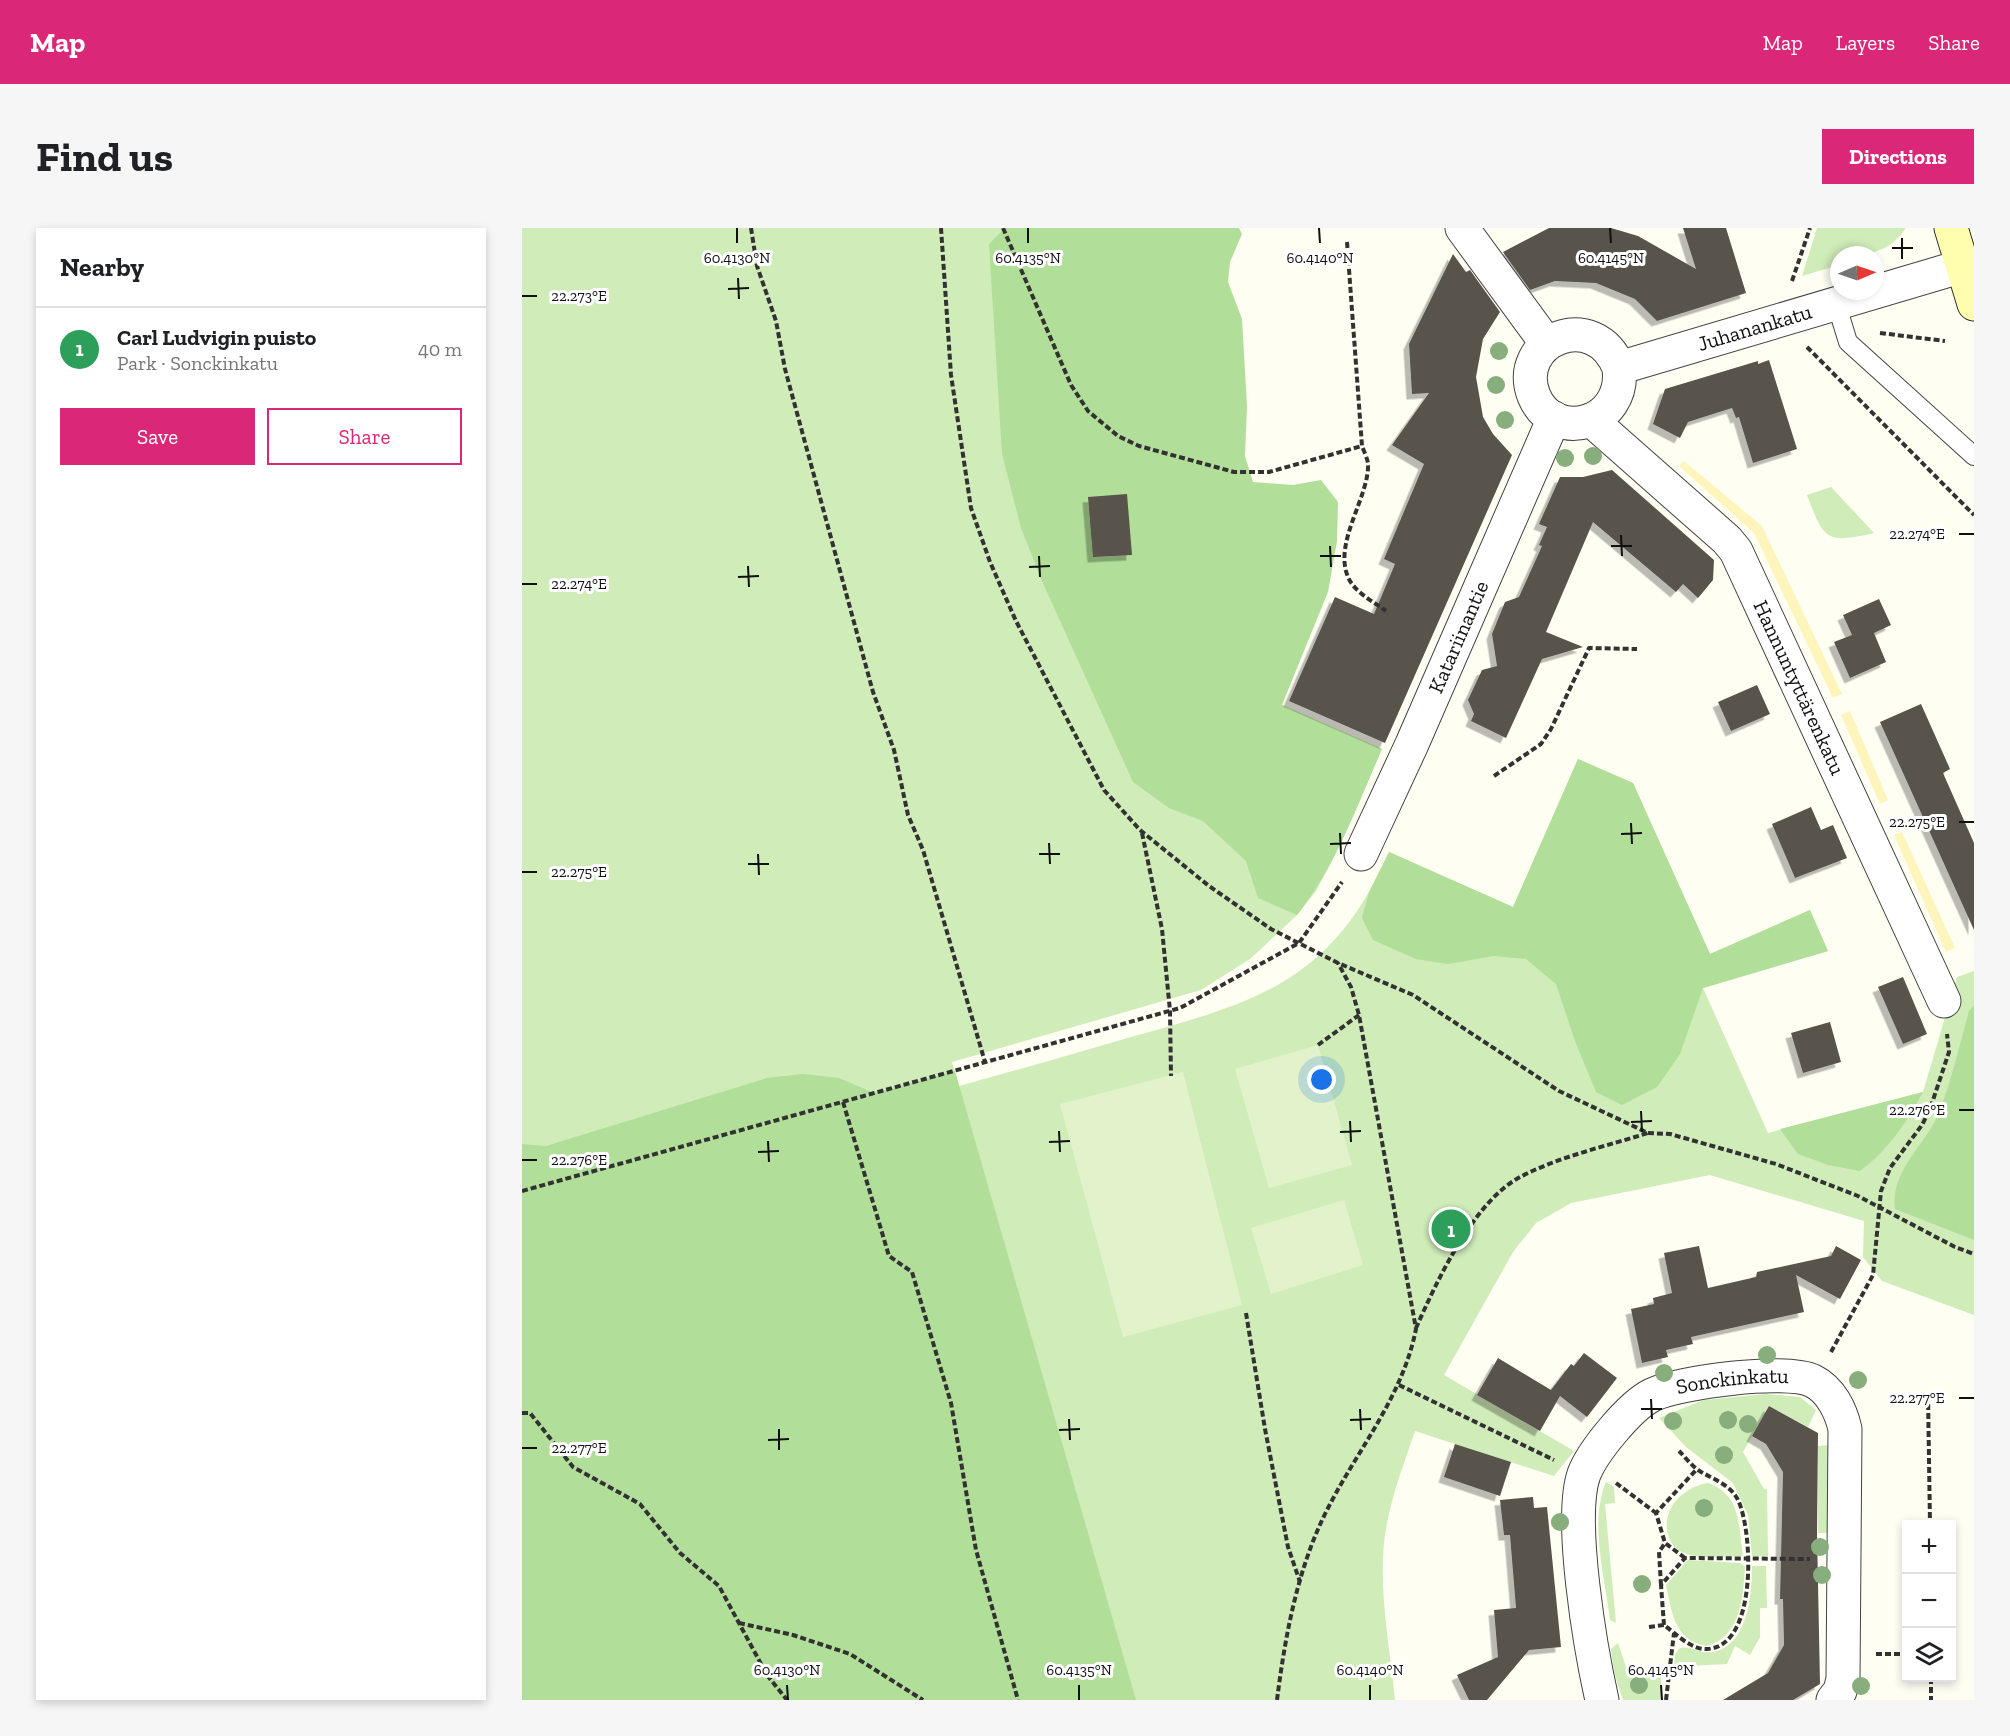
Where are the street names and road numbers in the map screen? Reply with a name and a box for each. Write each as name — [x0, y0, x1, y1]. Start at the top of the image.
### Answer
street label: Juhanankatu — [1695, 298, 1815, 356]
street label: Katariinantie — [1423, 577, 1494, 697]
street label: Hannuntyttärenkatu — [1748, 596, 1851, 779]
street label: Sonckinkatu — [1673, 1363, 1789, 1399]

